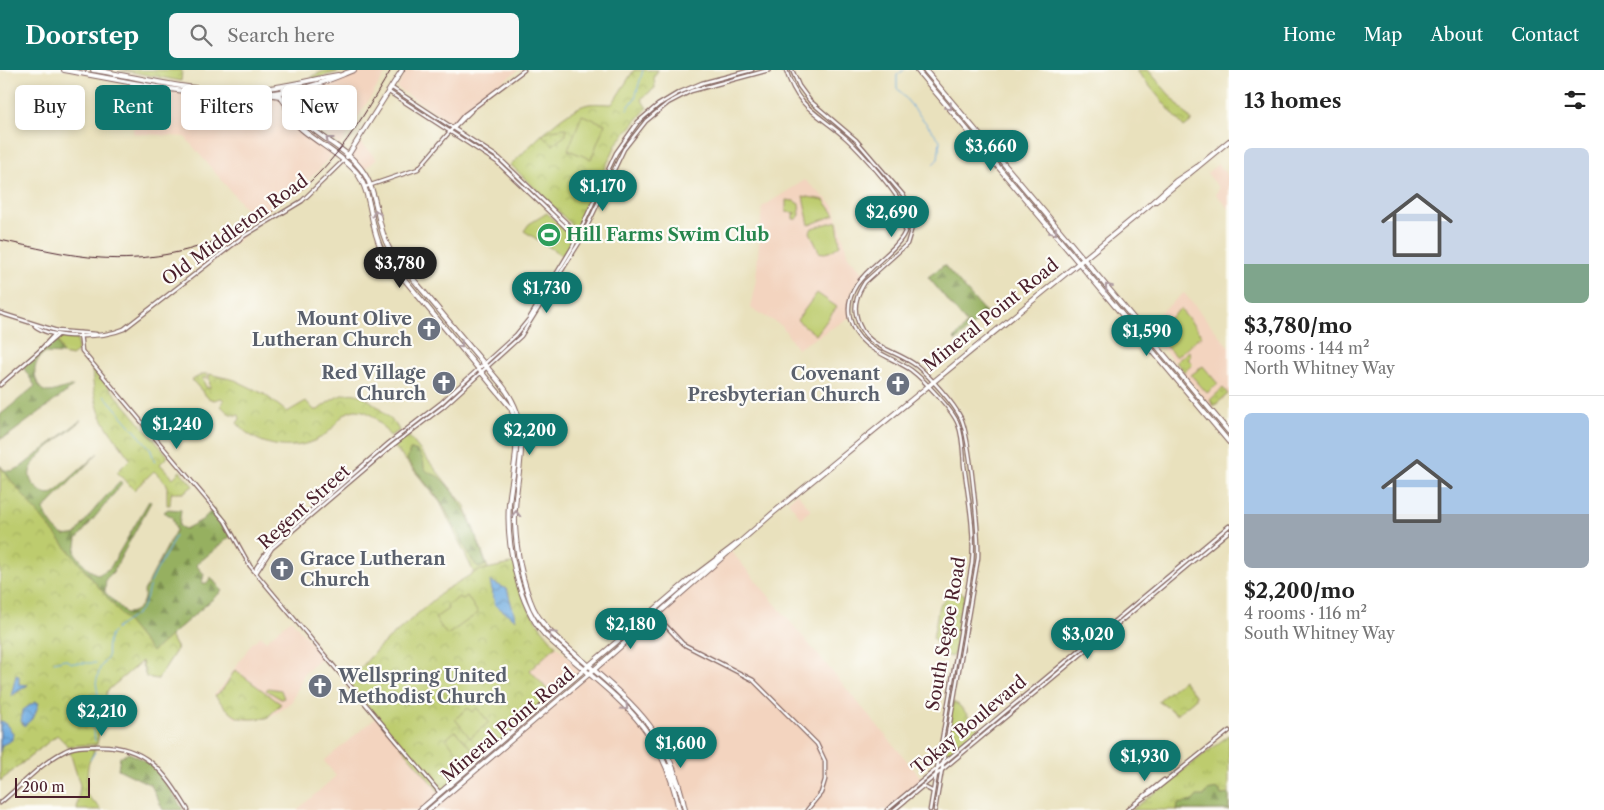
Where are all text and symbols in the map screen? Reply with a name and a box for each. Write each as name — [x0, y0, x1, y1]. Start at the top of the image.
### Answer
search box — [169, 13, 519, 58]
text: Doorstep — [25, 21, 139, 50]
icon: search — [187, 21, 215, 49]
text: Search here — [227, 24, 335, 47]
text: Home — [1283, 24, 1336, 46]
text: Map — [1364, 24, 1402, 46]
text: About — [1430, 24, 1483, 46]
text: Contact — [1511, 24, 1579, 46]
chip: Buy — [15, 85, 85, 130]
chip: Rent — [95, 85, 171, 130]
chip: Filters — [181, 85, 272, 130]
chip: New — [282, 85, 357, 130]
icon: filters — [1561, 86, 1589, 114]
text: 13 homes — [1244, 88, 1342, 113]
one-way arrow — [943, 102, 952, 111]
pin: $3,660 — [950, 129, 1032, 172]
text: $3,660 — [965, 136, 1017, 156]
one-way arrow — [325, 137, 335, 146]
street label: Old Middleton Road — [158, 170, 312, 290]
pin: $1,170 — [562, 170, 644, 212]
text: $1,170 — [580, 176, 626, 196]
icon: home — [1372, 180, 1462, 270]
pin: $2,690 — [851, 196, 933, 238]
text: $2,690 — [866, 202, 918, 222]
one-way arrow — [371, 208, 382, 217]
sports icon: Hill Farms Swim Club — [536, 222, 562, 248]
place label: Hill Farms Swim Club — [566, 224, 770, 246]
one-way arrow — [1048, 226, 1057, 235]
pin: $3,780 — [359, 246, 441, 289]
text: $3,780 — [375, 253, 425, 273]
street label: Mineral Point Road — [919, 254, 1063, 376]
pin: $1,730 — [506, 272, 588, 314]
text: $1,730 — [523, 278, 571, 298]
one-way arrow — [1105, 284, 1114, 293]
place label: Mount Olive Lutheran Church — [252, 308, 413, 351]
text: $3,780/mo — [1244, 313, 1352, 338]
pin: $1,590 — [1106, 314, 1188, 357]
church icon: Mount Olive Lutheran Church — [416, 316, 442, 342]
text: $1,590 — [1122, 321, 1172, 341]
text: 4 rooms · 144 m² — [1244, 338, 1369, 358]
one-way arrow — [454, 340, 463, 349]
text: North Whitney Way — [1244, 358, 1395, 378]
place label: Red Village Church — [321, 362, 427, 405]
place label: Covenant Presbyterian Church — [687, 363, 881, 406]
church icon: Red Village Church — [431, 370, 457, 396]
church icon: Covenant Presbyterian Church — [885, 371, 911, 397]
pin: $1,240 — [136, 408, 218, 450]
text: $1,240 — [152, 414, 202, 434]
pin: $2,200 — [489, 414, 571, 456]
text: $2,200 — [504, 420, 556, 440]
icon: home — [1372, 446, 1462, 536]
street label: Regent Street — [254, 460, 355, 554]
one-way arrow — [510, 510, 521, 518]
place label: Grace Lutheran Church — [300, 548, 446, 591]
street label: South Segoe Road — [922, 555, 970, 713]
church icon: Grace Lutheran Church — [269, 556, 295, 582]
text: $2,200/mo — [1244, 578, 1355, 603]
text: 4 rooms · 116 m² — [1244, 603, 1367, 623]
pin: $2,180 — [590, 608, 672, 650]
text: $2,180 — [606, 614, 656, 634]
pin: $3,020 — [1047, 618, 1129, 660]
text: South Whitney Way — [1244, 623, 1395, 643]
text: $3,020 — [1062, 624, 1114, 644]
one-way arrow — [549, 631, 558, 640]
street label: Mineral Point Road — [437, 663, 579, 787]
place label: Wellspring United Methodist Church — [337, 665, 507, 708]
street label: Tokay Boulevard — [907, 671, 1031, 779]
church icon: Wellspring United Methodist Church — [307, 673, 333, 699]
pin: $2,210 — [61, 694, 143, 737]
text: $2,210 — [77, 701, 127, 721]
one-way arrow — [620, 701, 629, 710]
pin: $1,600 — [640, 726, 722, 769]
text: $1,600 — [656, 733, 706, 753]
pin: $1,930 — [1104, 740, 1186, 782]
text: $1,930 — [1121, 746, 1169, 766]
scale bar — [15, 775, 90, 798]
text: 200 m — [22, 778, 65, 796]

